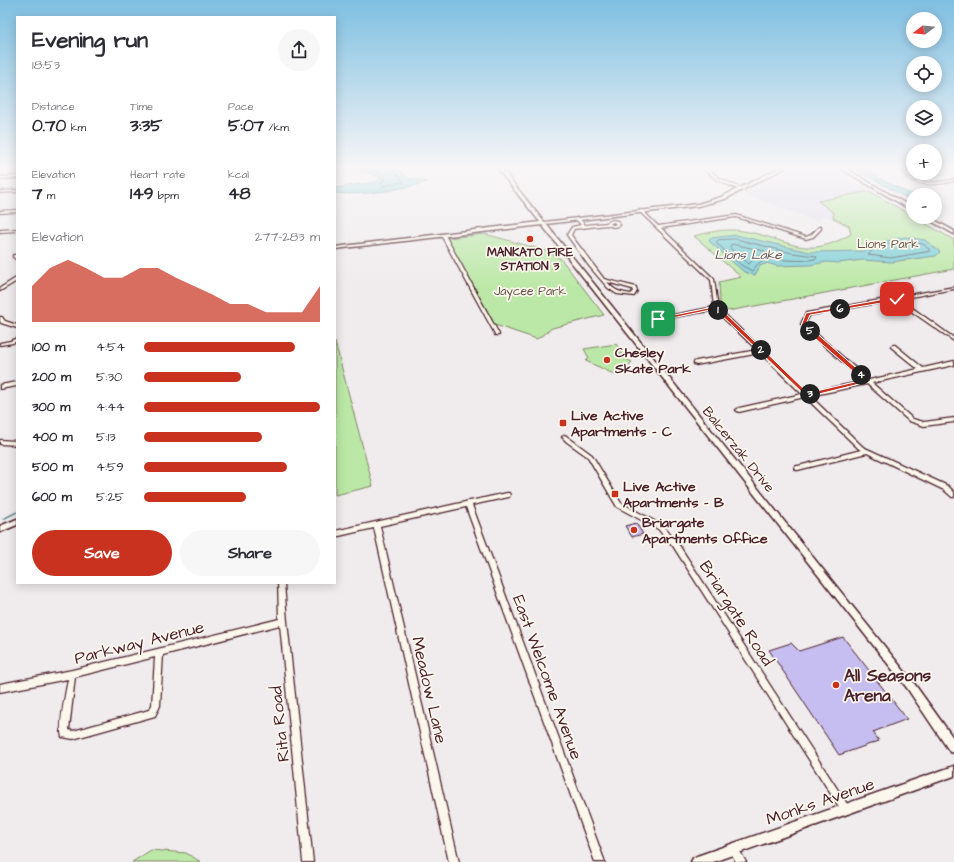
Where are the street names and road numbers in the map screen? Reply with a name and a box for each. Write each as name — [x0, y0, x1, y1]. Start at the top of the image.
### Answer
street label: Balcerzak Drive — [697, 402, 779, 497]
street label: Briargate Road — [692, 556, 779, 672]
street label: East Welcome Avenue — [506, 592, 588, 763]
street label: Parkway Avenue — [72, 615, 207, 672]
street label: Meadow Lane — [405, 634, 453, 746]
street label: Rita Road — [264, 685, 296, 763]
street label: Monks Avenue — [763, 772, 878, 832]

